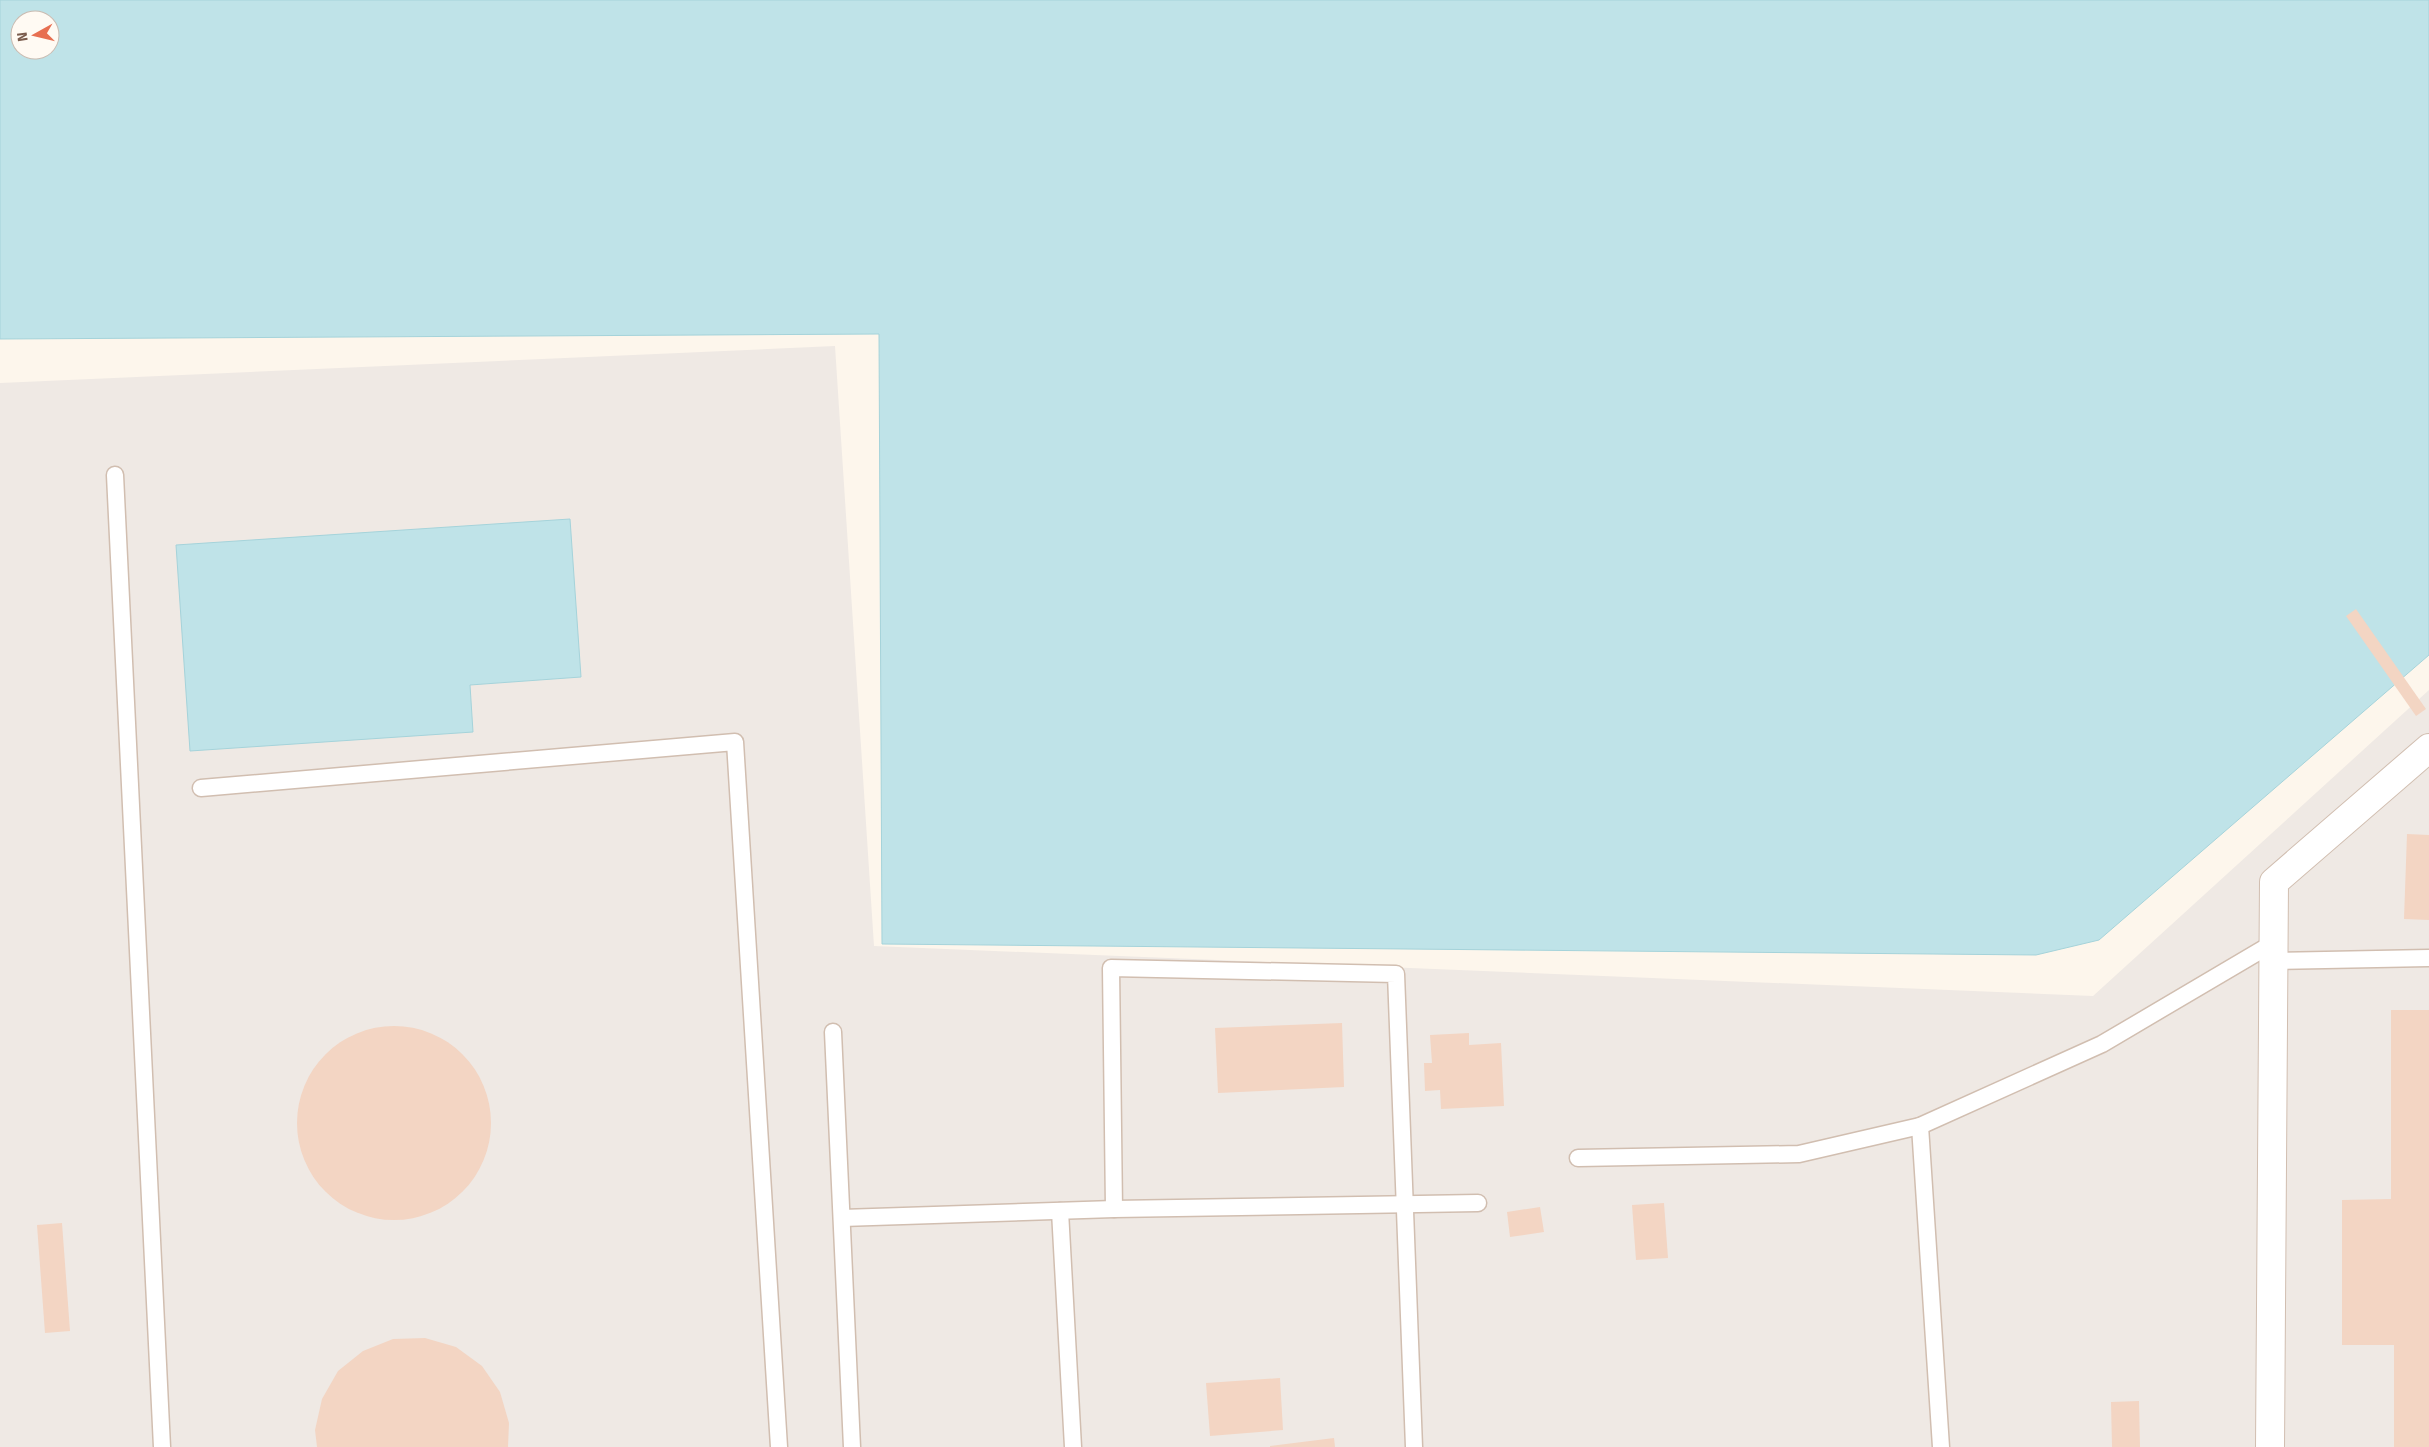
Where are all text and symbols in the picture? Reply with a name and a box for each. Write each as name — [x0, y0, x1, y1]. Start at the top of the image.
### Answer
north arrow — [10, 10, 60, 60]
text: N — [14, 31, 32, 43]

